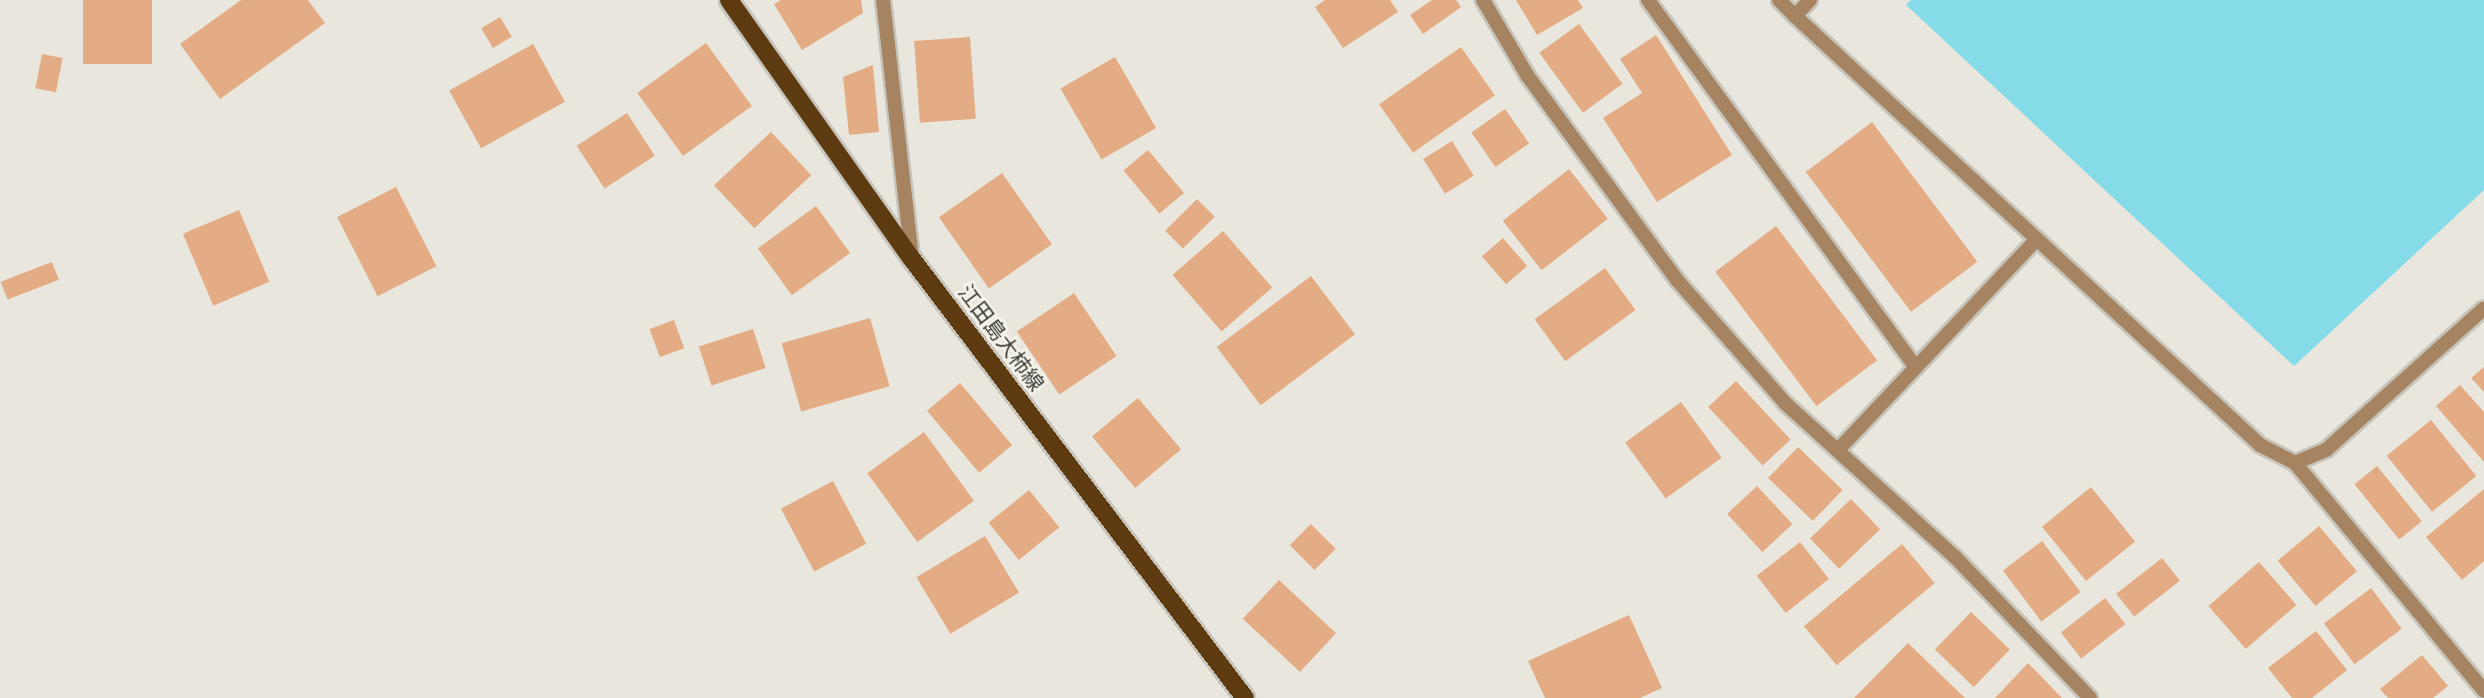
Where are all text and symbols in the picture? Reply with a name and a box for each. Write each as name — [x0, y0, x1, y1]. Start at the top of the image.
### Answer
street label: 江田島大柿線 — [953, 280, 1049, 396]

